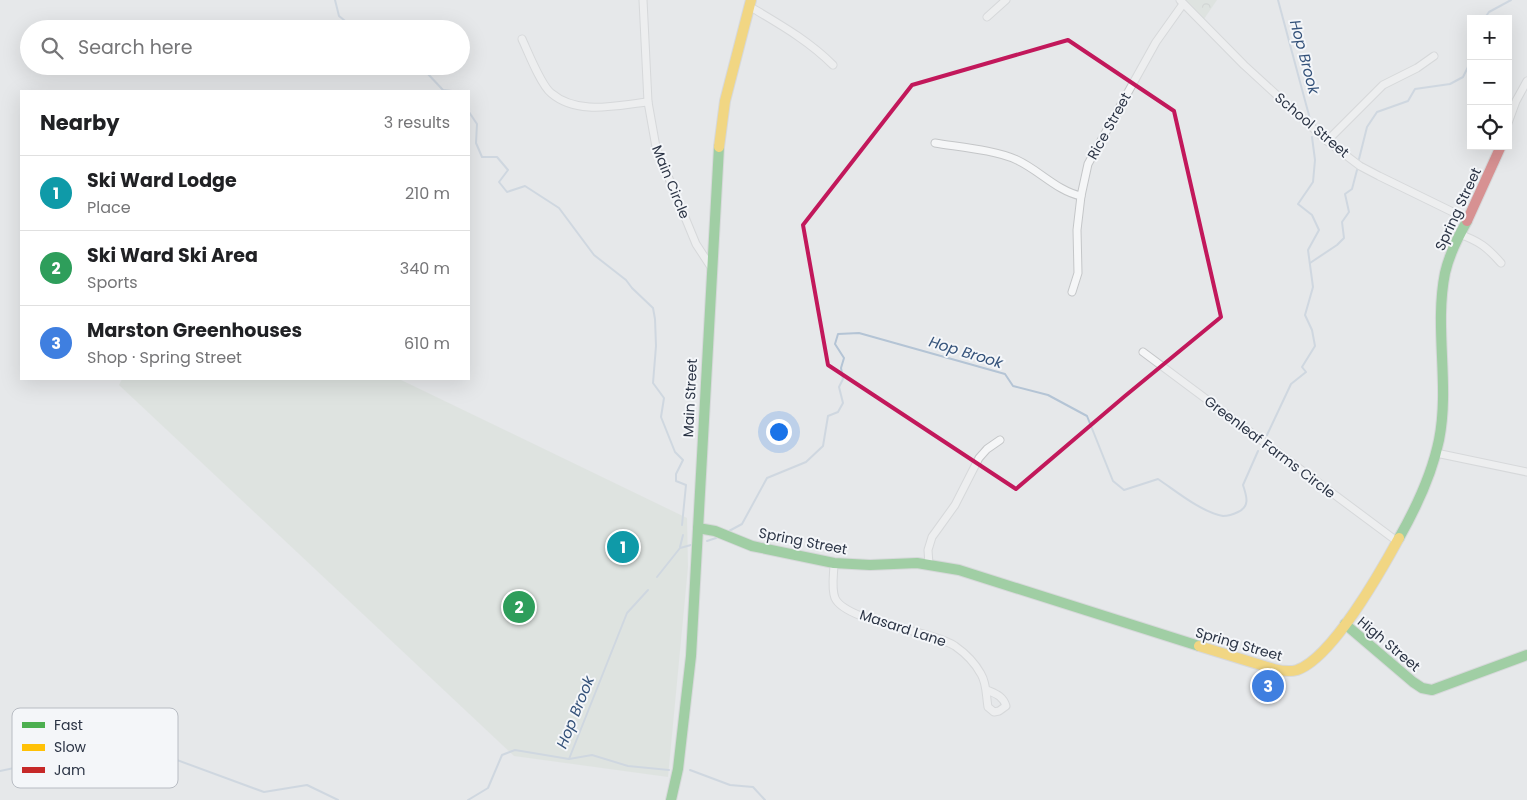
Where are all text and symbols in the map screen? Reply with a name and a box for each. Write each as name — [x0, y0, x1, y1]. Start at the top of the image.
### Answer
map controls — [1467, 15, 1512, 150]
button: + — [1467, 15, 1512, 60]
water label: Hop Brook — [1285, 17, 1325, 98]
search box — [20, 20, 470, 75]
icon: search — [38, 34, 66, 62]
text: Search here — [78, 34, 192, 61]
button: − — [1467, 60, 1512, 105]
street label: School Street — [1270, 88, 1354, 162]
street label: Rice Street — [1082, 89, 1136, 163]
button: locate — [1467, 105, 1512, 150]
text: Nearby — [40, 108, 120, 137]
text: 3 results — [384, 111, 450, 134]
street label: Main Circle — [647, 142, 695, 222]
street label: Spring Street — [1430, 164, 1486, 254]
text: Ski Ward Lodge — [87, 167, 237, 194]
text: 1 — [53, 182, 59, 205]
text: 210 m — [405, 182, 450, 205]
text: Place — [87, 196, 131, 219]
text: Ski Ward Ski Area — [87, 242, 258, 269]
text: 2 — [51, 257, 61, 280]
text: 340 m — [400, 257, 450, 280]
text: Sports — [87, 271, 138, 294]
text: Marston Greenhouses — [87, 317, 302, 344]
water label: Hop Brook — [926, 331, 1007, 374]
text: 3 — [51, 332, 61, 355]
text: 610 m — [404, 332, 450, 355]
text: Shop · Spring Street — [87, 346, 242, 369]
street label: Main Street — [678, 358, 702, 438]
street label: Greenleaf Farms Circle — [1200, 391, 1340, 503]
your location — [766, 419, 792, 445]
street label: Spring Street — [757, 523, 849, 559]
pin: 1 — [607, 528, 639, 566]
pin: 2 — [503, 588, 535, 626]
street label: Masard Lane — [857, 605, 949, 651]
street label: High Street — [1353, 612, 1425, 676]
street label: Spring Street — [1193, 622, 1285, 666]
pin: 3 — [1252, 667, 1284, 705]
water label: Hop Brook — [551, 672, 600, 751]
legend — [12, 708, 178, 788]
text: Fast — [54, 715, 83, 735]
text: Slow — [54, 737, 87, 757]
text: Jam — [54, 760, 85, 780]

